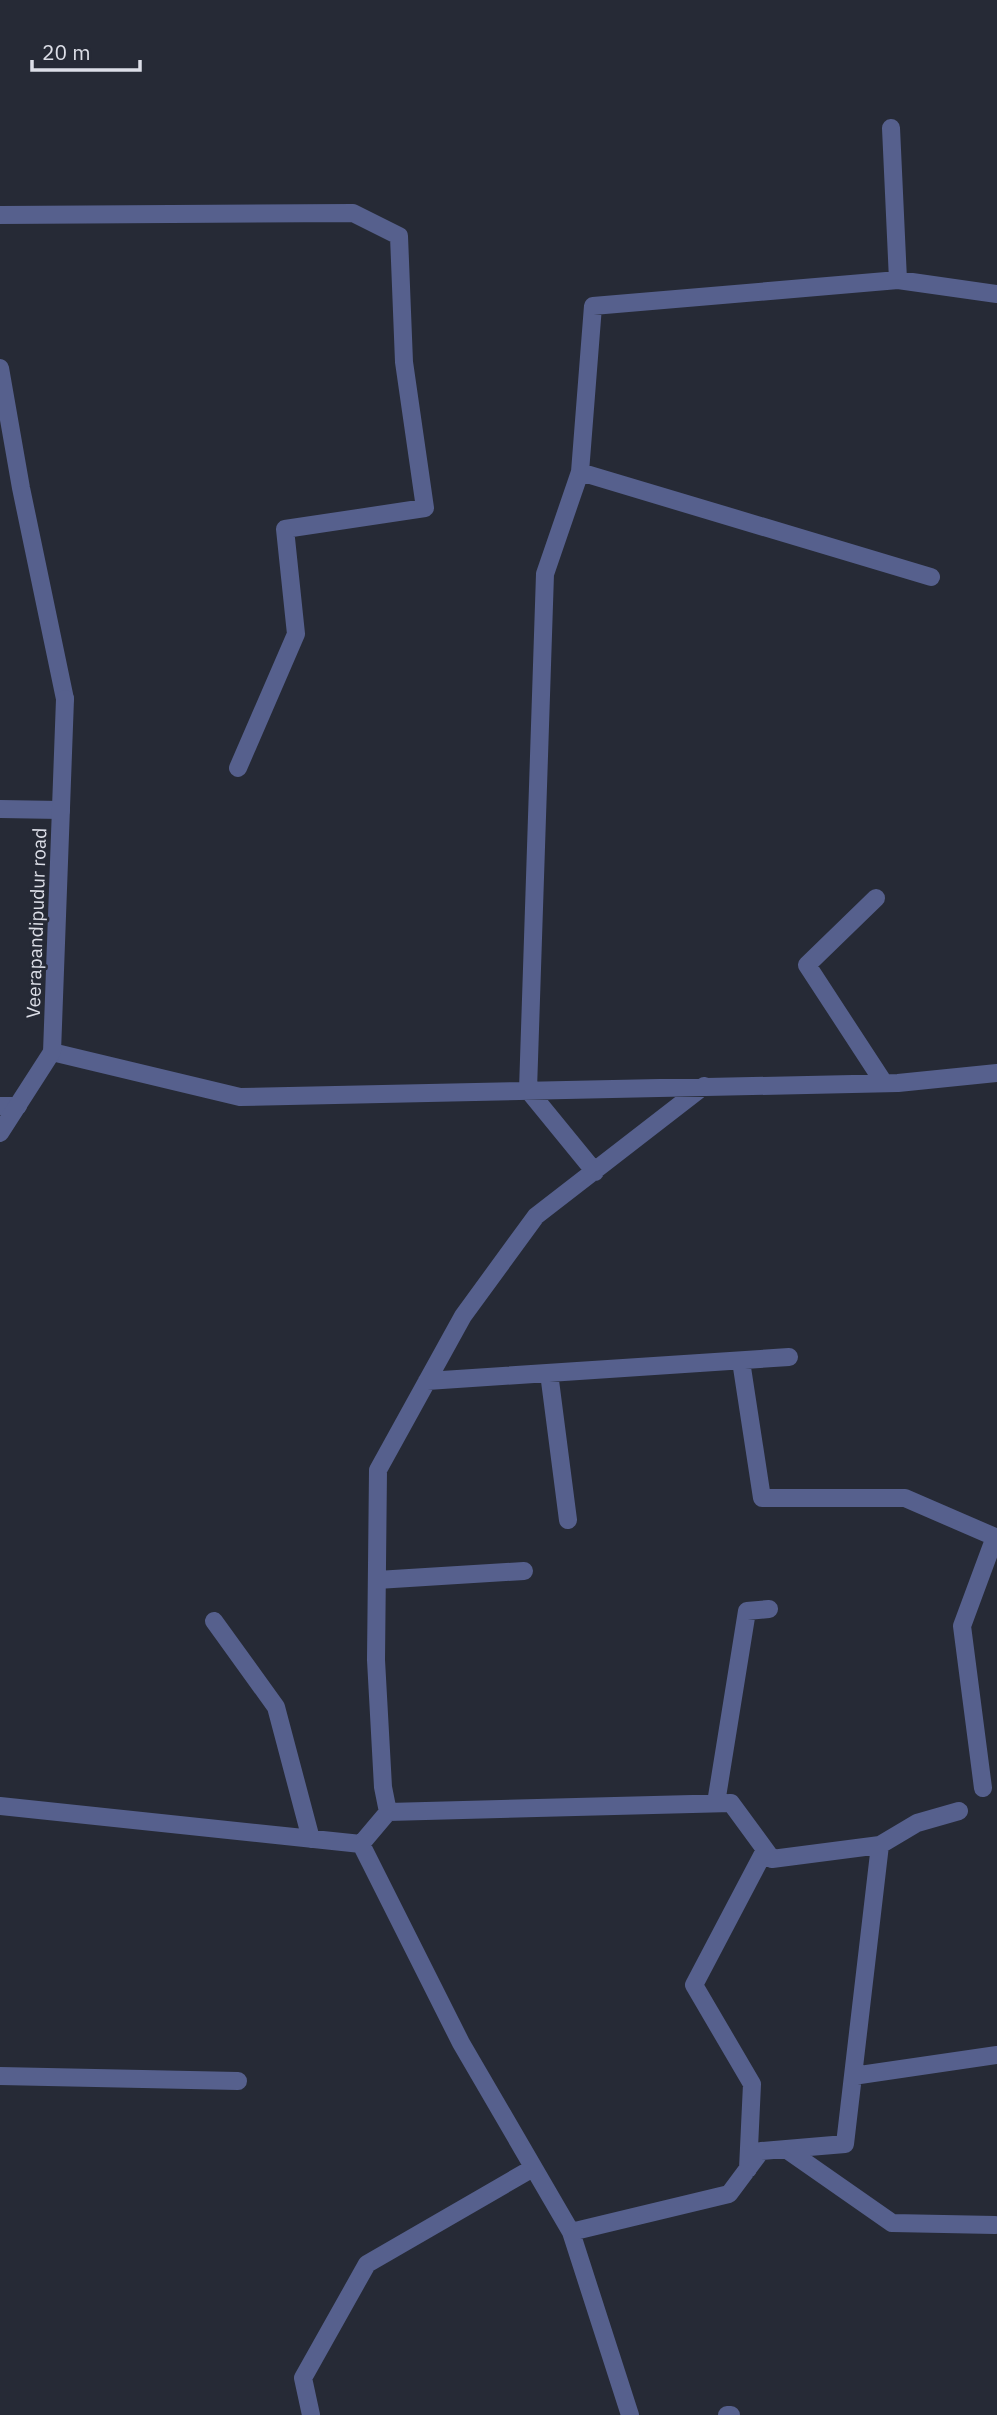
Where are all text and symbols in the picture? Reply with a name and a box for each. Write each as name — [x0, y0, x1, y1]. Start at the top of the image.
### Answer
scale bar — [32, 28, 140, 72]
text: 20 m — [42, 38, 91, 66]
street label: Veerapandipudur road — [21, 827, 51, 1019]

